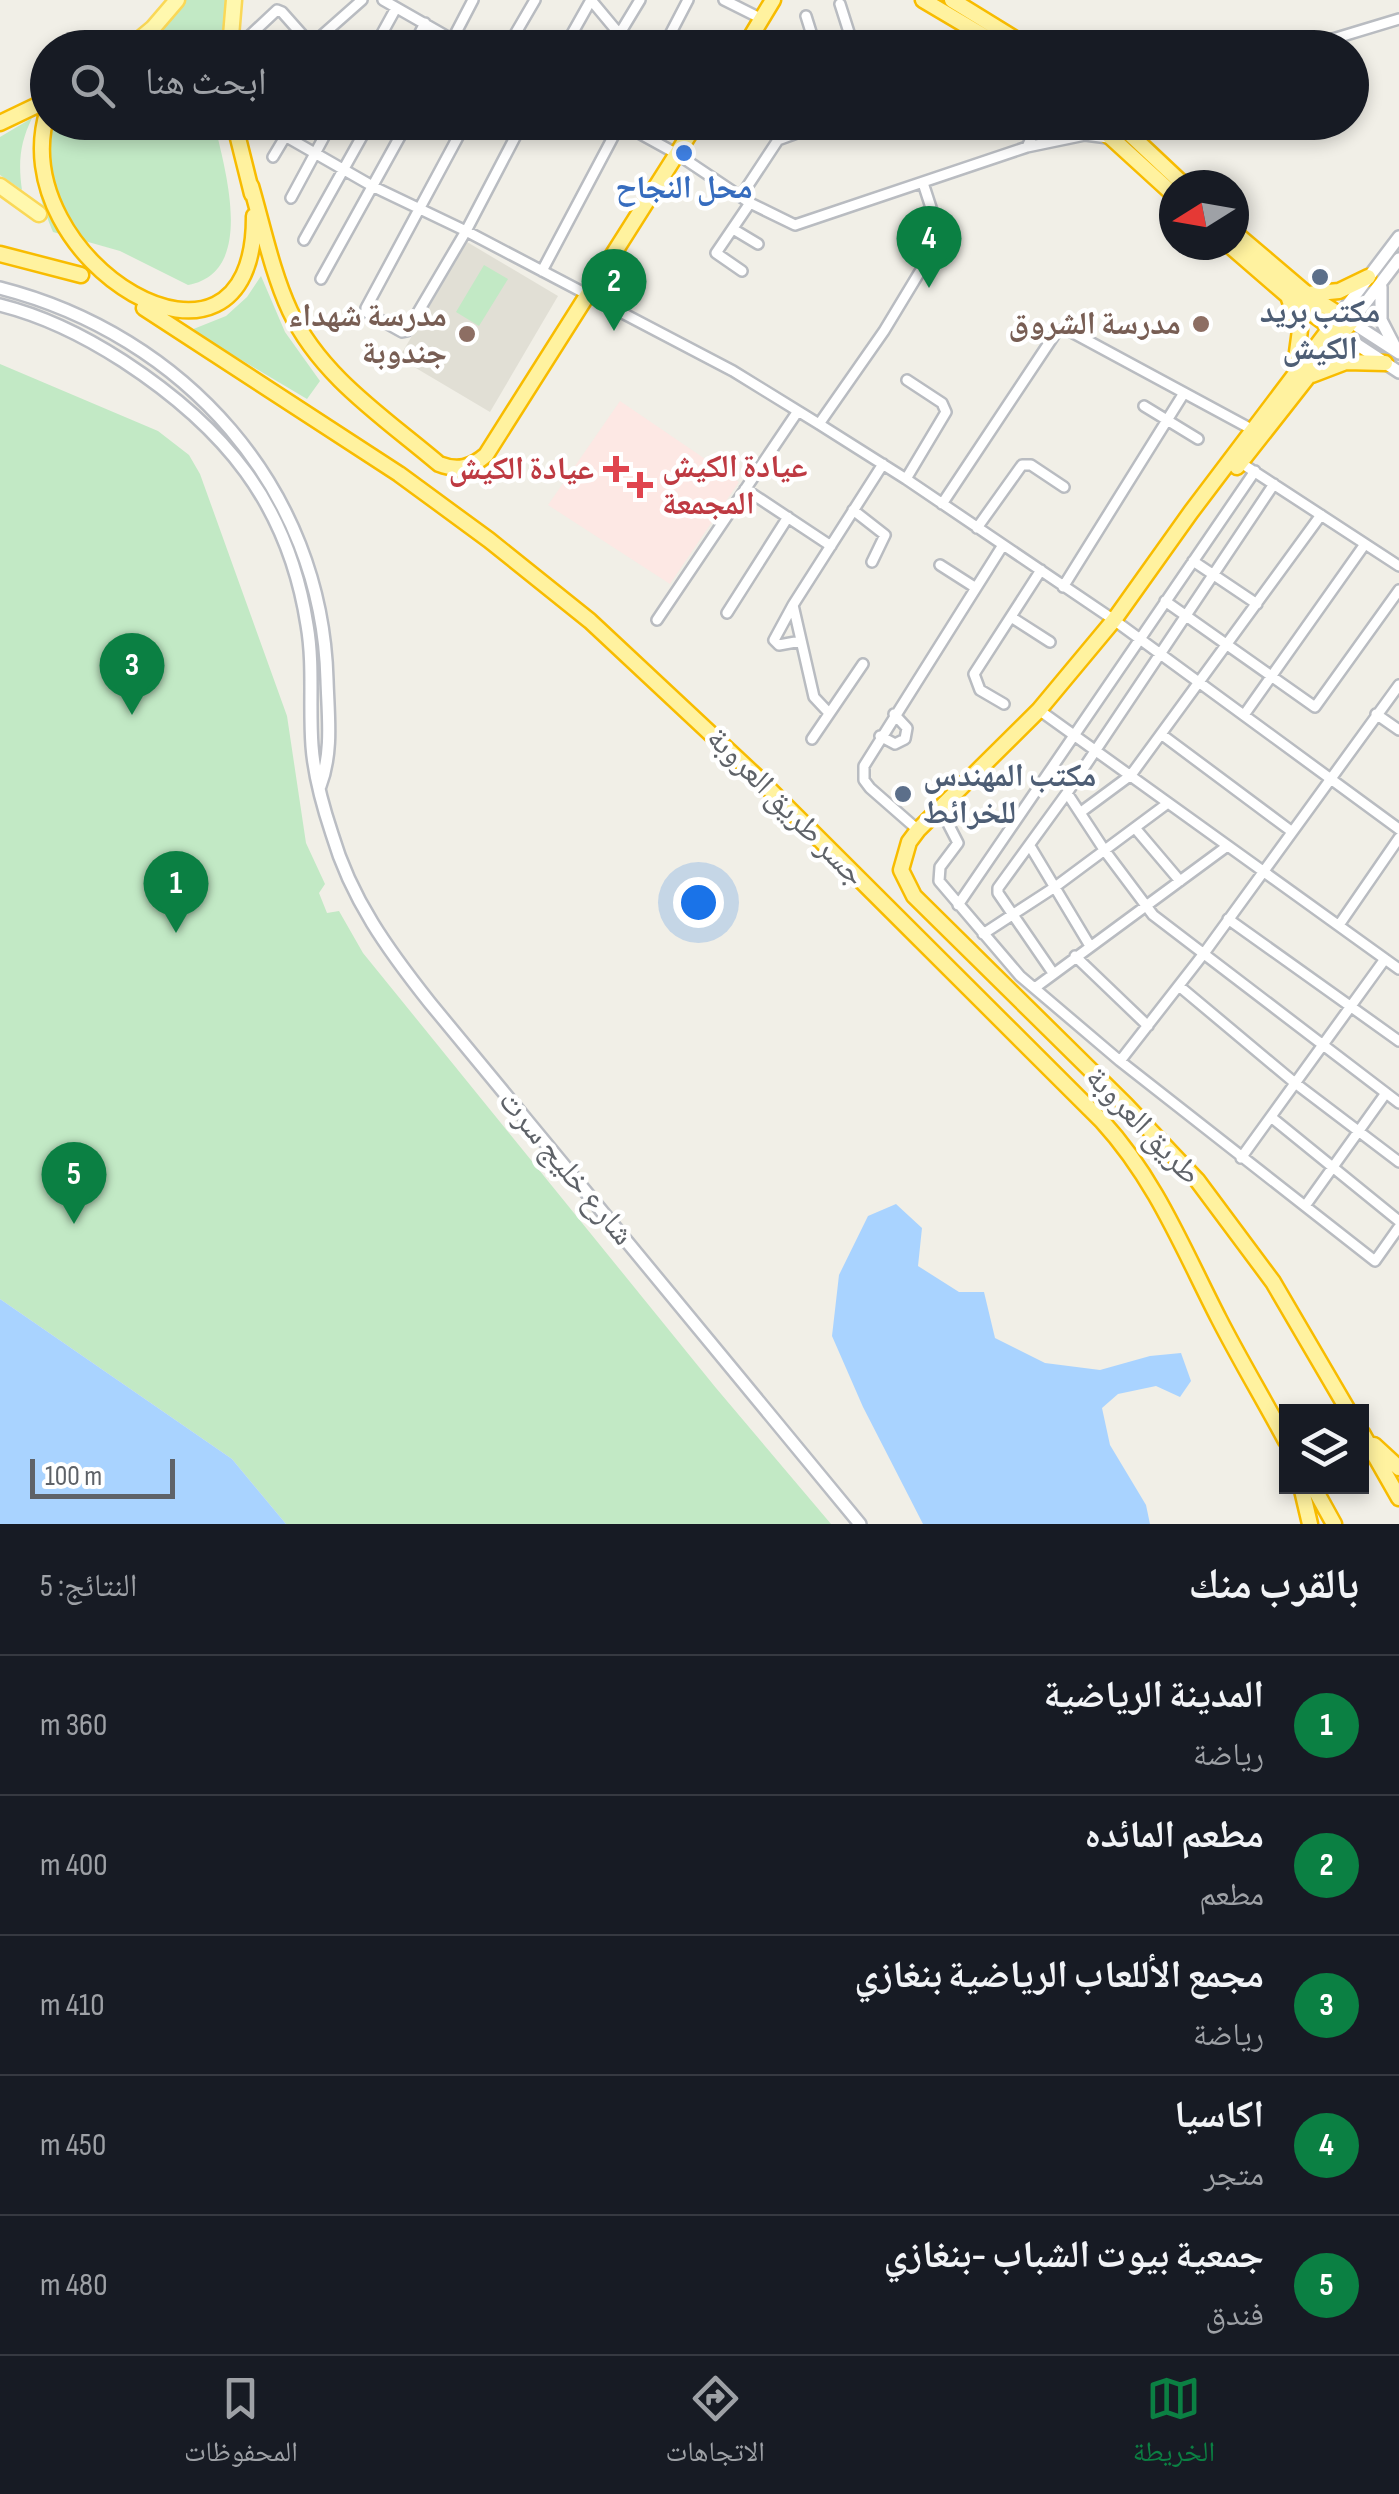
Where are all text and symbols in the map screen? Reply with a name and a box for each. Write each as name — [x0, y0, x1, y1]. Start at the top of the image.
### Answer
search box — [30, 30, 1369, 140]
icon: search — [65, 58, 120, 113]
text: ابحث هنا — [145, 60, 267, 105]
marker: محل النجاح — [673, 142, 695, 164]
place label: محل النجاح — [615, 169, 753, 208]
north arrow — [1159, 170, 1249, 260]
pin: 4 — [896, 206, 962, 288]
pin: 2 — [582, 248, 646, 331]
marker: مكتب بريد الكيش — [1309, 266, 1331, 288]
place label: مكتب بريد الكيش — [1260, 293, 1380, 369]
place label: مدرسة شهداء جندوبة — [288, 297, 447, 373]
place label: مدرسة الشروق — [1008, 305, 1181, 344]
marker: مدرسة الشروق — [1190, 313, 1212, 335]
marker: مدرسة شهداء جندوبة — [456, 323, 478, 345]
place label: عيادة الكيش المجمعة — [662, 448, 808, 524]
place label: عيادة الكيش — [448, 450, 594, 489]
marker: عيادة الكيش — [603, 456, 629, 482]
marker: عيادة الكيش المجمعة — [627, 472, 653, 498]
pin: 3 — [100, 632, 164, 715]
street label: جسر طريق العروبة — [698, 719, 874, 895]
place label: مكتب المهندس للخرائط — [923, 757, 1097, 833]
marker: مكتب المهندس للخرائط — [892, 783, 914, 805]
pin: 1 — [144, 850, 208, 933]
your location — [673, 877, 724, 928]
street label: طريق العروبة — [1077, 1059, 1209, 1193]
street label: شارع خليج سرت — [490, 1082, 642, 1254]
pin: 5 — [42, 1142, 106, 1224]
map controls — [1279, 1404, 1369, 1494]
button: layers — [1279, 1404, 1369, 1494]
scale bar — [30, 1454, 175, 1498]
text: 100 m — [45, 1460, 102, 1493]
text: بالقرب منك — [1189, 1560, 1359, 1611]
text: النتائج: 5 — [40, 1567, 137, 1606]
text: المدينة الرياضية — [1043, 1673, 1264, 1718]
text: 360 m — [40, 1706, 107, 1745]
text: 1 — [1320, 1706, 1333, 1745]
text: رياضة — [1193, 1736, 1264, 1775]
text: مطعم المائده — [1084, 1813, 1264, 1858]
text: 400 m — [40, 1846, 108, 1885]
text: 2 — [1319, 1846, 1334, 1885]
text: مطعم — [1199, 1876, 1264, 1915]
text: مجمع الأللعاب الرياضية بنغازي — [854, 1953, 1264, 1998]
text: 410 m — [40, 1986, 105, 2025]
text: 3 — [1319, 1986, 1334, 2025]
text: رياضة — [1193, 2016, 1264, 2055]
text: اكاسيا — [1174, 2093, 1264, 2138]
text: 450 m — [40, 2126, 106, 2165]
text: 4 — [1319, 2126, 1334, 2165]
text: متجر — [1204, 2156, 1264, 2195]
text: جمعية بيوت الشباب -بنغازي — [883, 2233, 1264, 2278]
text: 480 m — [40, 2266, 107, 2305]
text: 5 — [1319, 2266, 1334, 2305]
text: فندق — [1205, 2296, 1264, 2335]
tab: المحفوظات — [184, 2371, 298, 2479]
tab: الاتجاهات — [666, 2371, 765, 2479]
tab: الخريطة — [1133, 2371, 1215, 2479]

